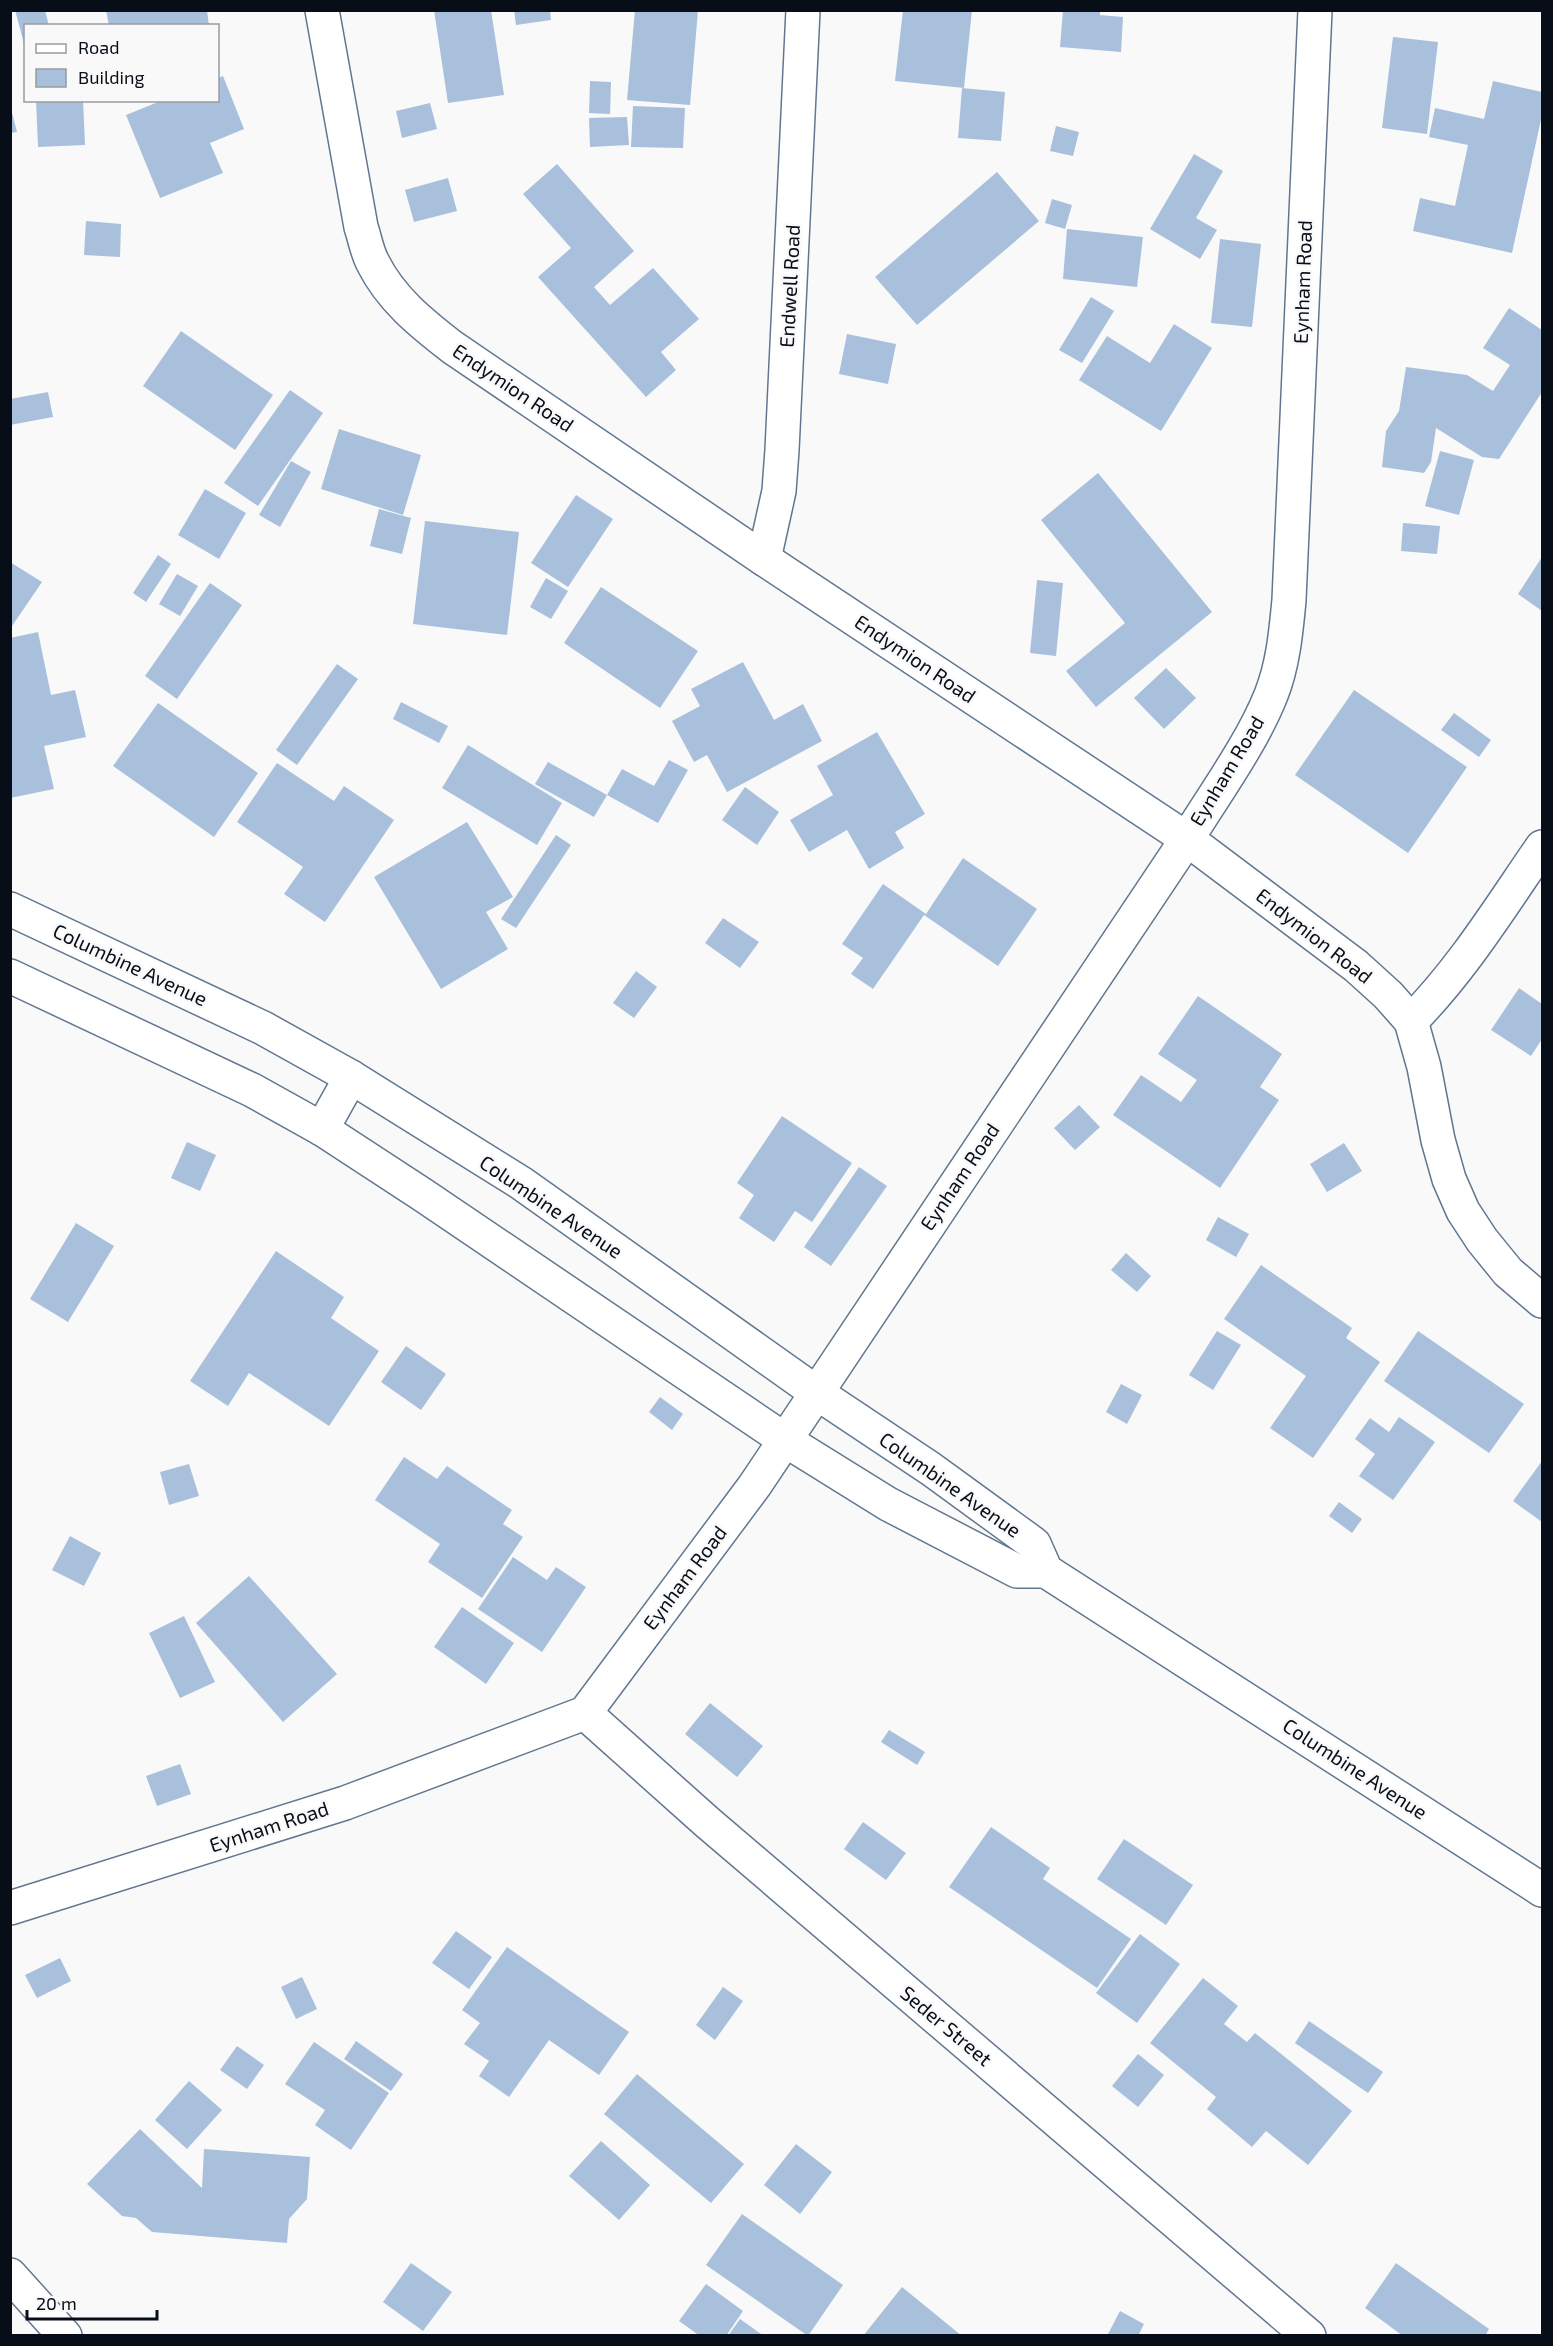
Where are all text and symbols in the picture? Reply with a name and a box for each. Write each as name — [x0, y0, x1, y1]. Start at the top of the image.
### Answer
legend — [24, 24, 219, 102]
text: Road — [78, 36, 119, 58]
text: Building — [78, 66, 145, 88]
street label: Eynham Road — [1288, 220, 1316, 344]
street label: Endwell Road — [774, 224, 804, 348]
street label: Endymion Road — [448, 338, 579, 436]
street label: Endymion Road — [850, 609, 981, 707]
street label: Eynham Road — [1184, 711, 1268, 830]
street label: Endymion Road — [1252, 882, 1377, 988]
street label: Columbine Avenue — [50, 918, 211, 1010]
street label: Eynham Road — [915, 1118, 1004, 1235]
street label: Columbine Avenue — [475, 1149, 628, 1263]
street label: Columbine Avenue — [875, 1426, 1026, 1542]
street label: Eynham Road — [637, 1521, 731, 1634]
street label: Columbine Avenue — [1279, 1713, 1432, 1824]
street label: Eynham Road — [206, 1795, 331, 1857]
street label: Seder Street — [896, 1980, 997, 2071]
scale bar — [27, 2283, 158, 2321]
text: 20 m — [36, 2292, 77, 2314]

